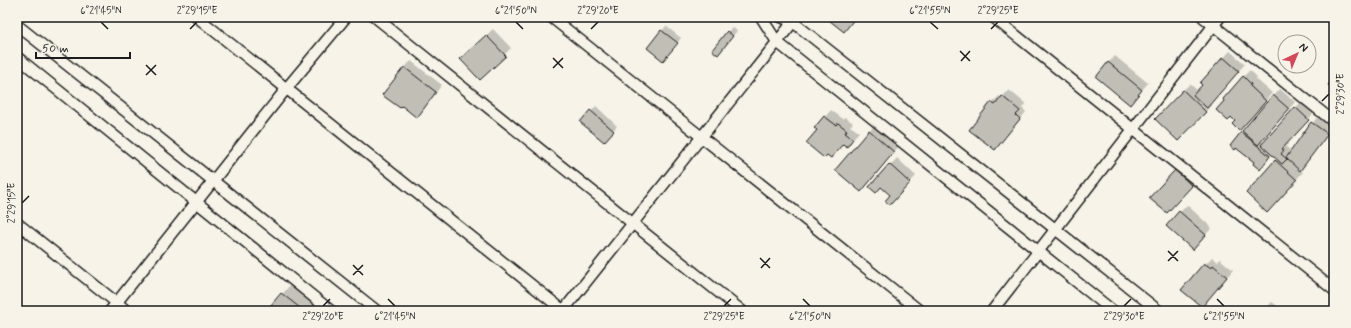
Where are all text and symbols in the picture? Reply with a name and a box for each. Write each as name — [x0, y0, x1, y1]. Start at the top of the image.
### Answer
text: 6°21'45"N — [80, 4, 122, 18]
text: 2°29'15"E — [177, 4, 217, 18]
text: 6°21'50"N — [495, 4, 537, 18]
text: 2°29'20"E — [577, 4, 619, 18]
text: 6°21'55"N — [909, 4, 951, 18]
text: 2°29'25"E — [978, 4, 1019, 18]
scale bar — [36, 34, 130, 60]
north arrow — [1277, 34, 1317, 74]
text: N — [1296, 40, 1311, 55]
text: 50 m — [42, 41, 69, 57]
text: 2°29'30"E — [1334, 73, 1348, 114]
text: 2°29'15"E — [5, 183, 19, 223]
text: 2°29'20"E — [302, 310, 344, 324]
text: 6°21'45"N — [374, 310, 416, 324]
text: 2°29'25"E — [704, 310, 745, 324]
text: 6°21'50"N — [789, 310, 831, 324]
text: 2°29'30"E — [1104, 310, 1145, 324]
text: 6°21'55"N — [1203, 310, 1245, 324]

